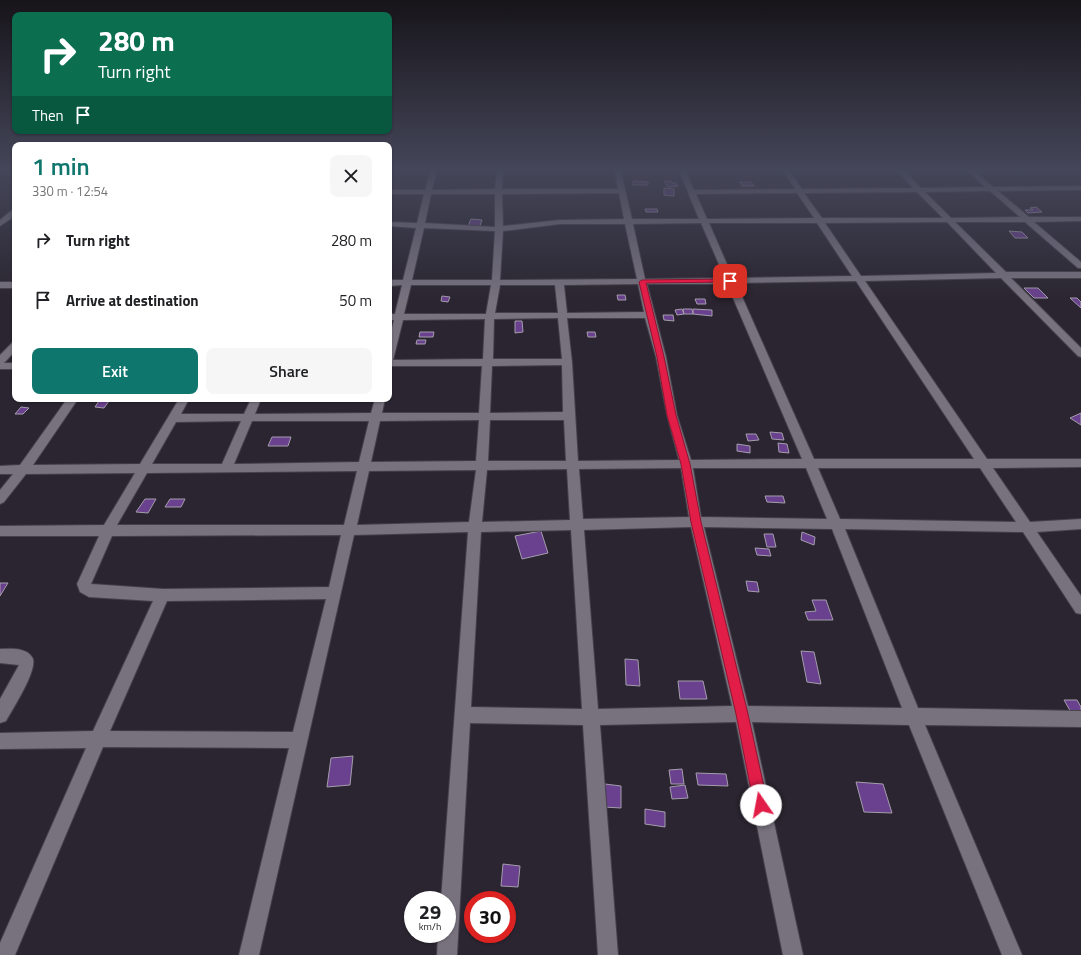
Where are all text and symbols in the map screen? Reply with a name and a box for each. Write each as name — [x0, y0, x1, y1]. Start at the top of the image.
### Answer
text: 280 m — [98, 19, 175, 62]
icon: right — [32, 28, 84, 80]
text: Turn right — [98, 58, 171, 85]
text: Then — [32, 104, 64, 127]
icon: arrive — [72, 104, 94, 126]
text: 1 min — [32, 148, 90, 184]
button: close — [330, 155, 372, 197]
text: 330 m · 12:54 — [32, 181, 108, 201]
icon: right — [32, 229, 54, 251]
text: Turn right — [66, 229, 130, 252]
text: 280 m — [331, 229, 372, 252]
pin — [713, 264, 747, 298]
icon: arrive — [719, 270, 741, 292]
icon: arrive — [32, 289, 54, 311]
text: Arrive at destination — [66, 289, 199, 312]
text: 50 m — [339, 289, 372, 312]
button: Exit — [32, 348, 198, 394]
button: Share — [206, 348, 372, 394]
position arrow — [740, 784, 782, 826]
speed limit sign: 30 — [464, 891, 516, 943]
text: 29 — [419, 896, 441, 927]
text: km/h — [419, 919, 441, 934]

